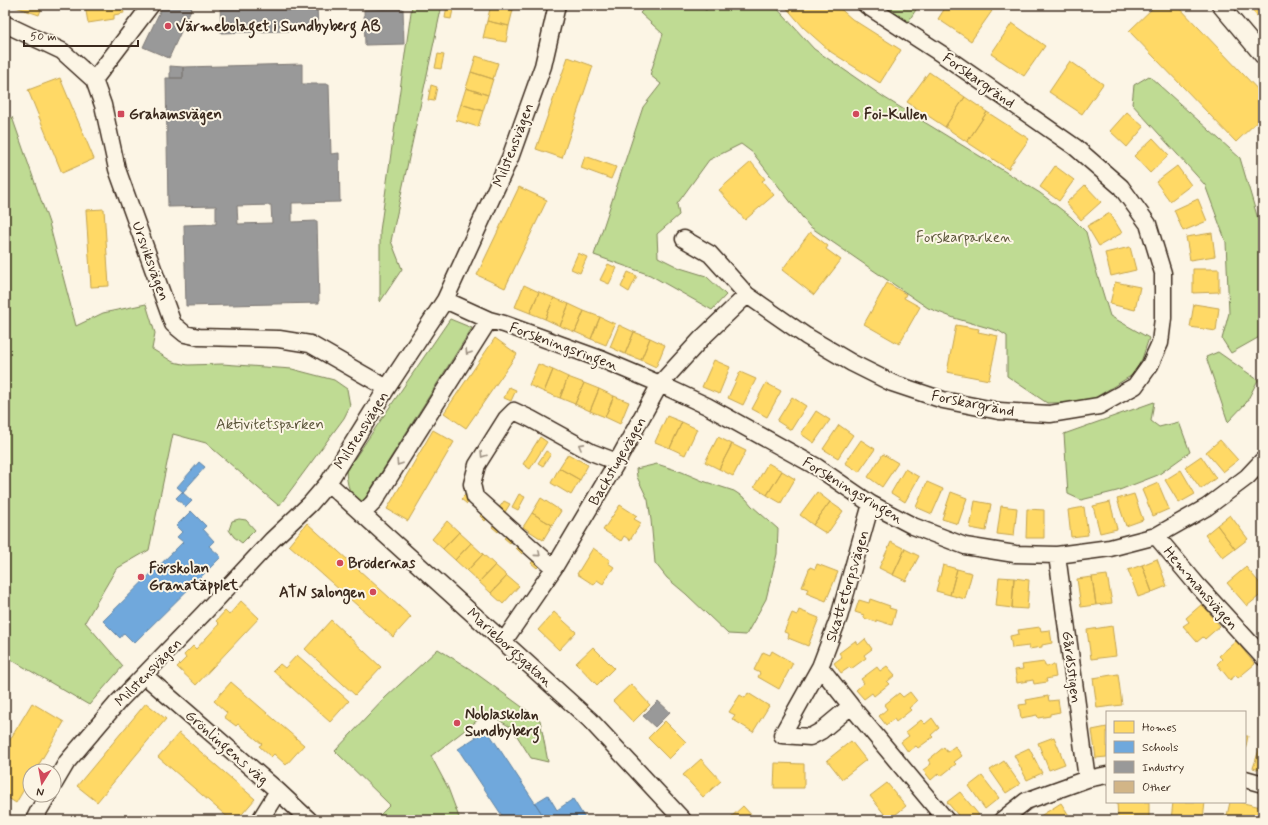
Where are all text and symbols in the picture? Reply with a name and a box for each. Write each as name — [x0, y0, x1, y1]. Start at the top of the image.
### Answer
place label: Värmebolaget i Sundbyberg AB — [176, 17, 381, 39]
marker: Värmebolaget i Sundbyberg AB — [163, 21, 173, 31]
scale bar — [24, 22, 138, 48]
text: 50 m — [30, 29, 57, 45]
street label: Forskargränd — [938, 48, 1019, 114]
street label: Milstensvägen — [489, 100, 539, 190]
place label: Grahamsvägen — [129, 105, 222, 126]
place label: Foi-Kullen — [864, 105, 928, 125]
marker: Grahamsvägen — [116, 109, 126, 119]
marker: Foi-Kullen — [851, 109, 861, 119]
street label: Ursviksvägen — [126, 219, 174, 304]
park label: Forskarparken — [916, 228, 1012, 248]
street label: Forskningsringen — [506, 318, 621, 377]
one-way arrow — [465, 348, 472, 355]
street label: Forskargränd — [929, 386, 1016, 423]
street label: Milstensvägen — [330, 388, 394, 473]
street label: Backstugevägen — [584, 413, 651, 510]
park label: Aktivitetsparken — [216, 415, 324, 435]
one-way arrow — [578, 444, 586, 451]
one-way arrow — [481, 451, 488, 458]
street label: Forskningsringen — [798, 453, 907, 530]
one-way arrow — [396, 458, 403, 465]
street label: Skattetorpsvägen — [821, 528, 875, 645]
street label: Hemmansvägen — [1158, 542, 1242, 635]
one-way arrow — [533, 549, 541, 556]
place label: Brödernas — [348, 554, 416, 574]
marker: Brödernas — [335, 558, 345, 568]
place label: Förskolan Granatäpplet — [149, 559, 240, 596]
marker: Förskolan Granatäpplet — [136, 572, 146, 582]
place label: ATN salongen — [279, 583, 365, 605]
marker: ATN salongen — [368, 587, 378, 597]
street label: Marieborgsgatan — [461, 604, 557, 693]
street label: Gårdsstigen — [1057, 630, 1085, 704]
street label: Milstensvägen — [111, 634, 187, 711]
place label: Noblaskolan Sundbyberg — [465, 705, 540, 744]
street label: Grönlingens väg — [180, 706, 272, 790]
legend — [1106, 711, 1246, 803]
marker: Noblaskolan Sundbyberg — [452, 718, 462, 728]
text: Homes — [1142, 720, 1177, 736]
text: Schools — [1142, 740, 1178, 756]
text: Industry — [1142, 760, 1184, 776]
north arrow — [22, 763, 62, 803]
text: Other — [1142, 780, 1171, 796]
text: N — [35, 784, 45, 799]

